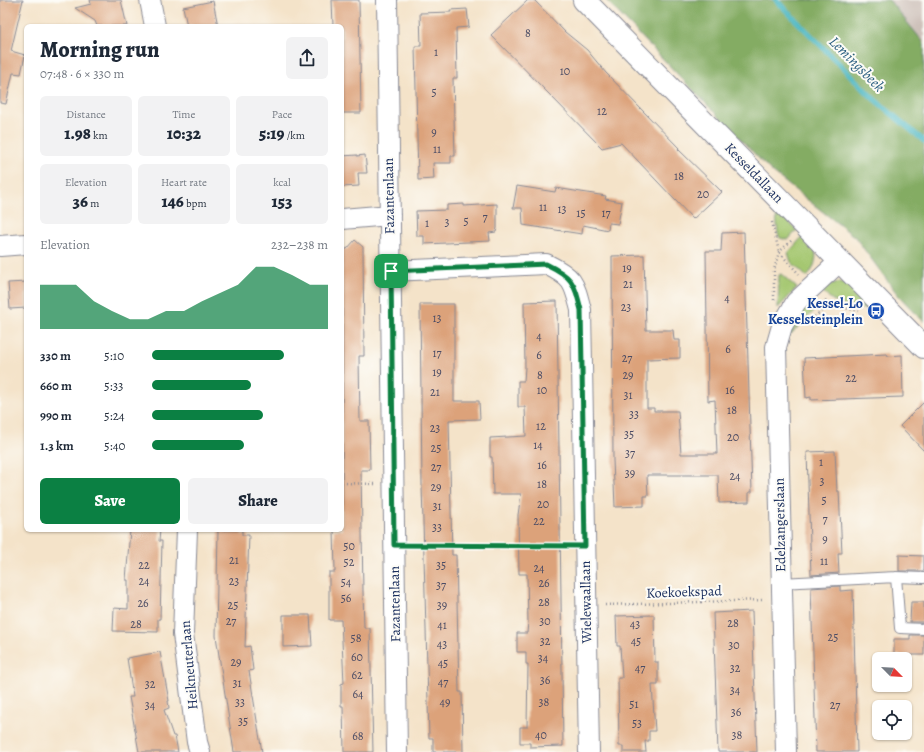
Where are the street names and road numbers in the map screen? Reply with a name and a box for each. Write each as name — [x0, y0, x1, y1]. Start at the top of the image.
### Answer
street label: Kesseldallaan — [720, 139, 788, 208]
street label: Fazantenlaan — [379, 157, 399, 234]
street label: Edelzangerslaan — [770, 477, 790, 572]
street label: Wielewaallaan — [576, 560, 596, 644]
street label: Fazantenlaan — [385, 565, 405, 642]
street label: Koekoekspad — [646, 581, 723, 603]
street label: Heikneuterlaan — [176, 619, 202, 710]

